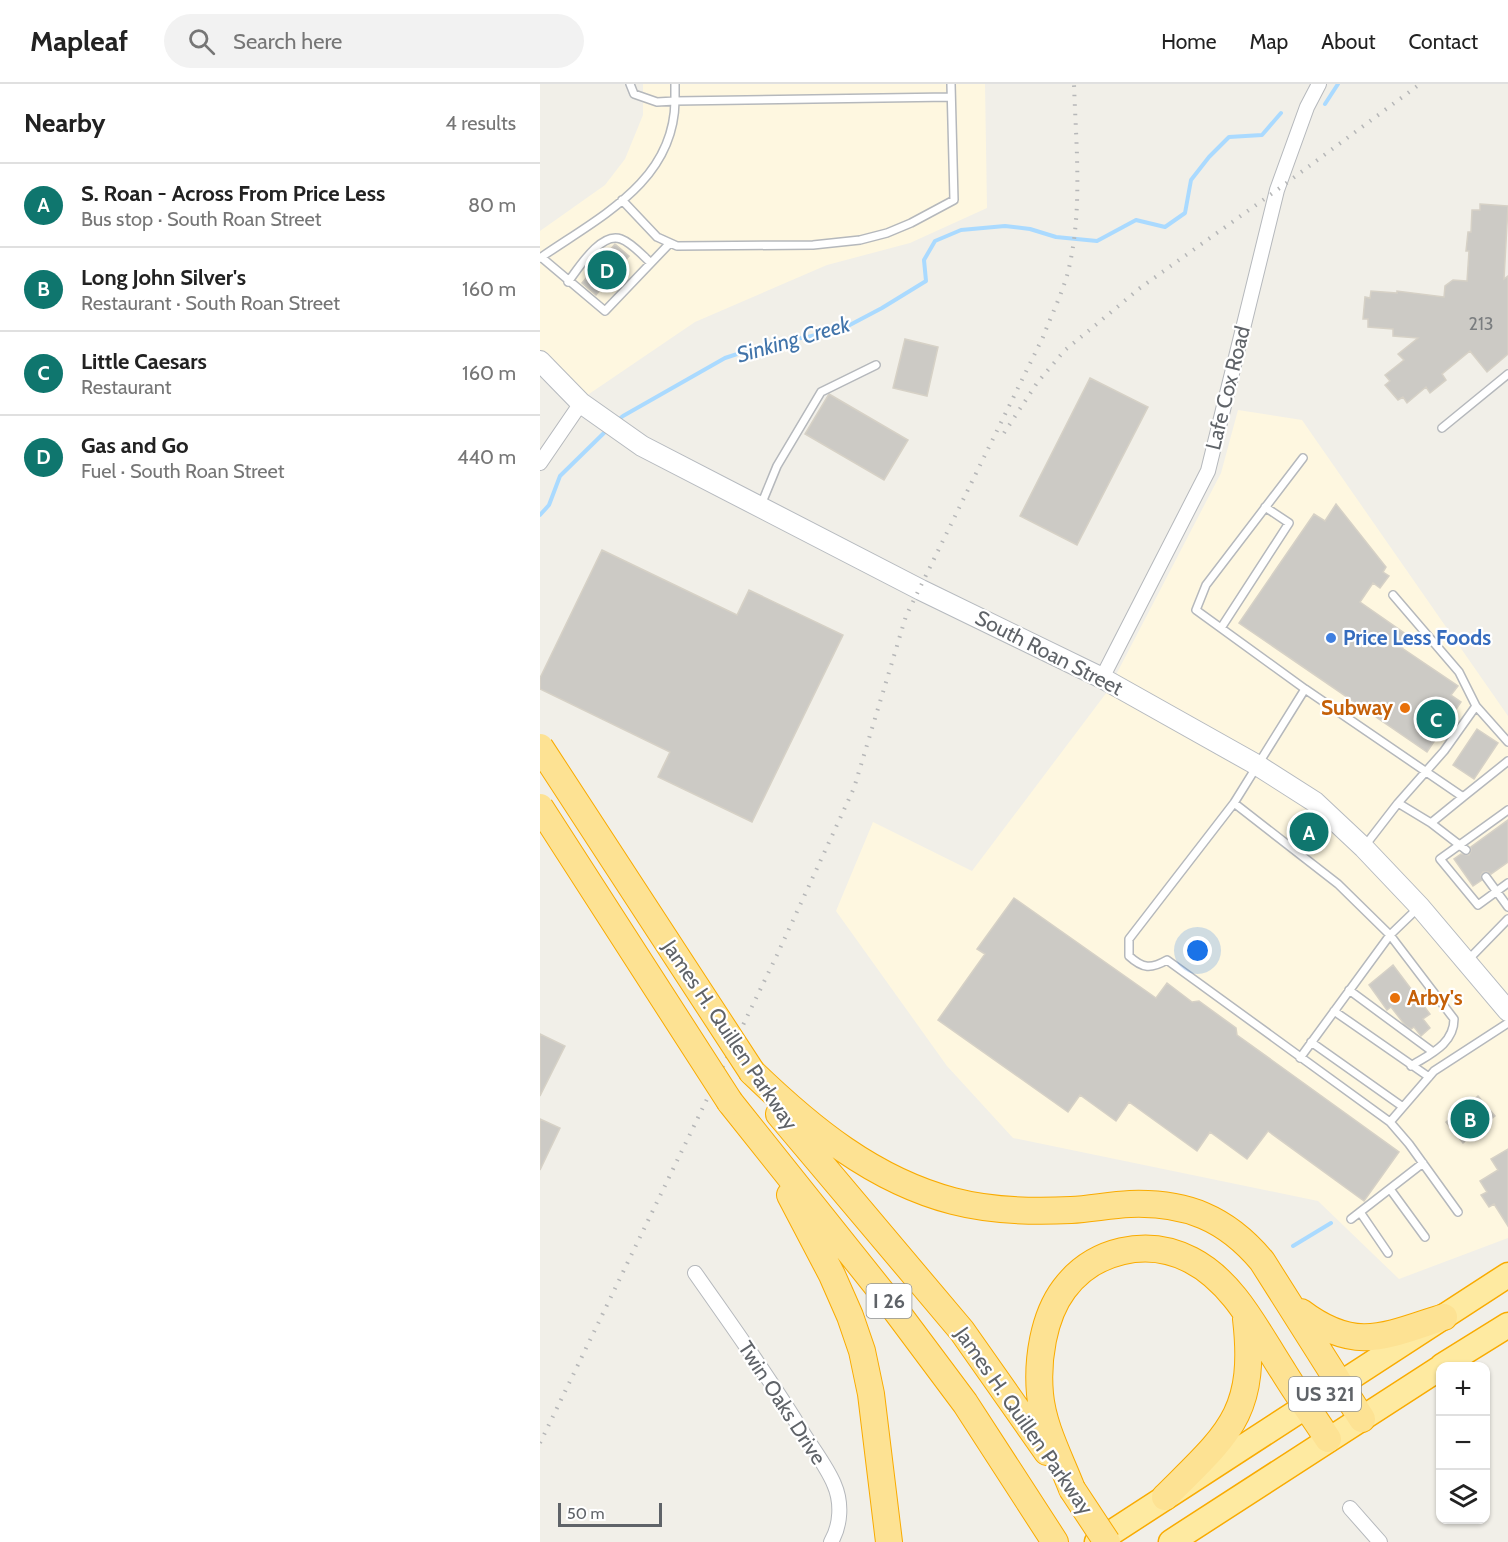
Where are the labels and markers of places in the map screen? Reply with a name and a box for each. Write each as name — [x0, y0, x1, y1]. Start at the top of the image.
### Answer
pin: D — [588, 248, 626, 292]
place label: Price Less Foods — [1343, 625, 1491, 650]
marker: Price Less Foods — [1324, 631, 1338, 645]
place label: Subway — [1321, 695, 1394, 720]
pin: C — [1416, 696, 1456, 742]
marker: Subway — [1398, 701, 1412, 715]
pin: A — [1290, 810, 1328, 855]
place label: Arby's — [1407, 985, 1463, 1010]
marker: Arby's — [1388, 991, 1402, 1005]
pin: B — [1450, 1096, 1490, 1142]

